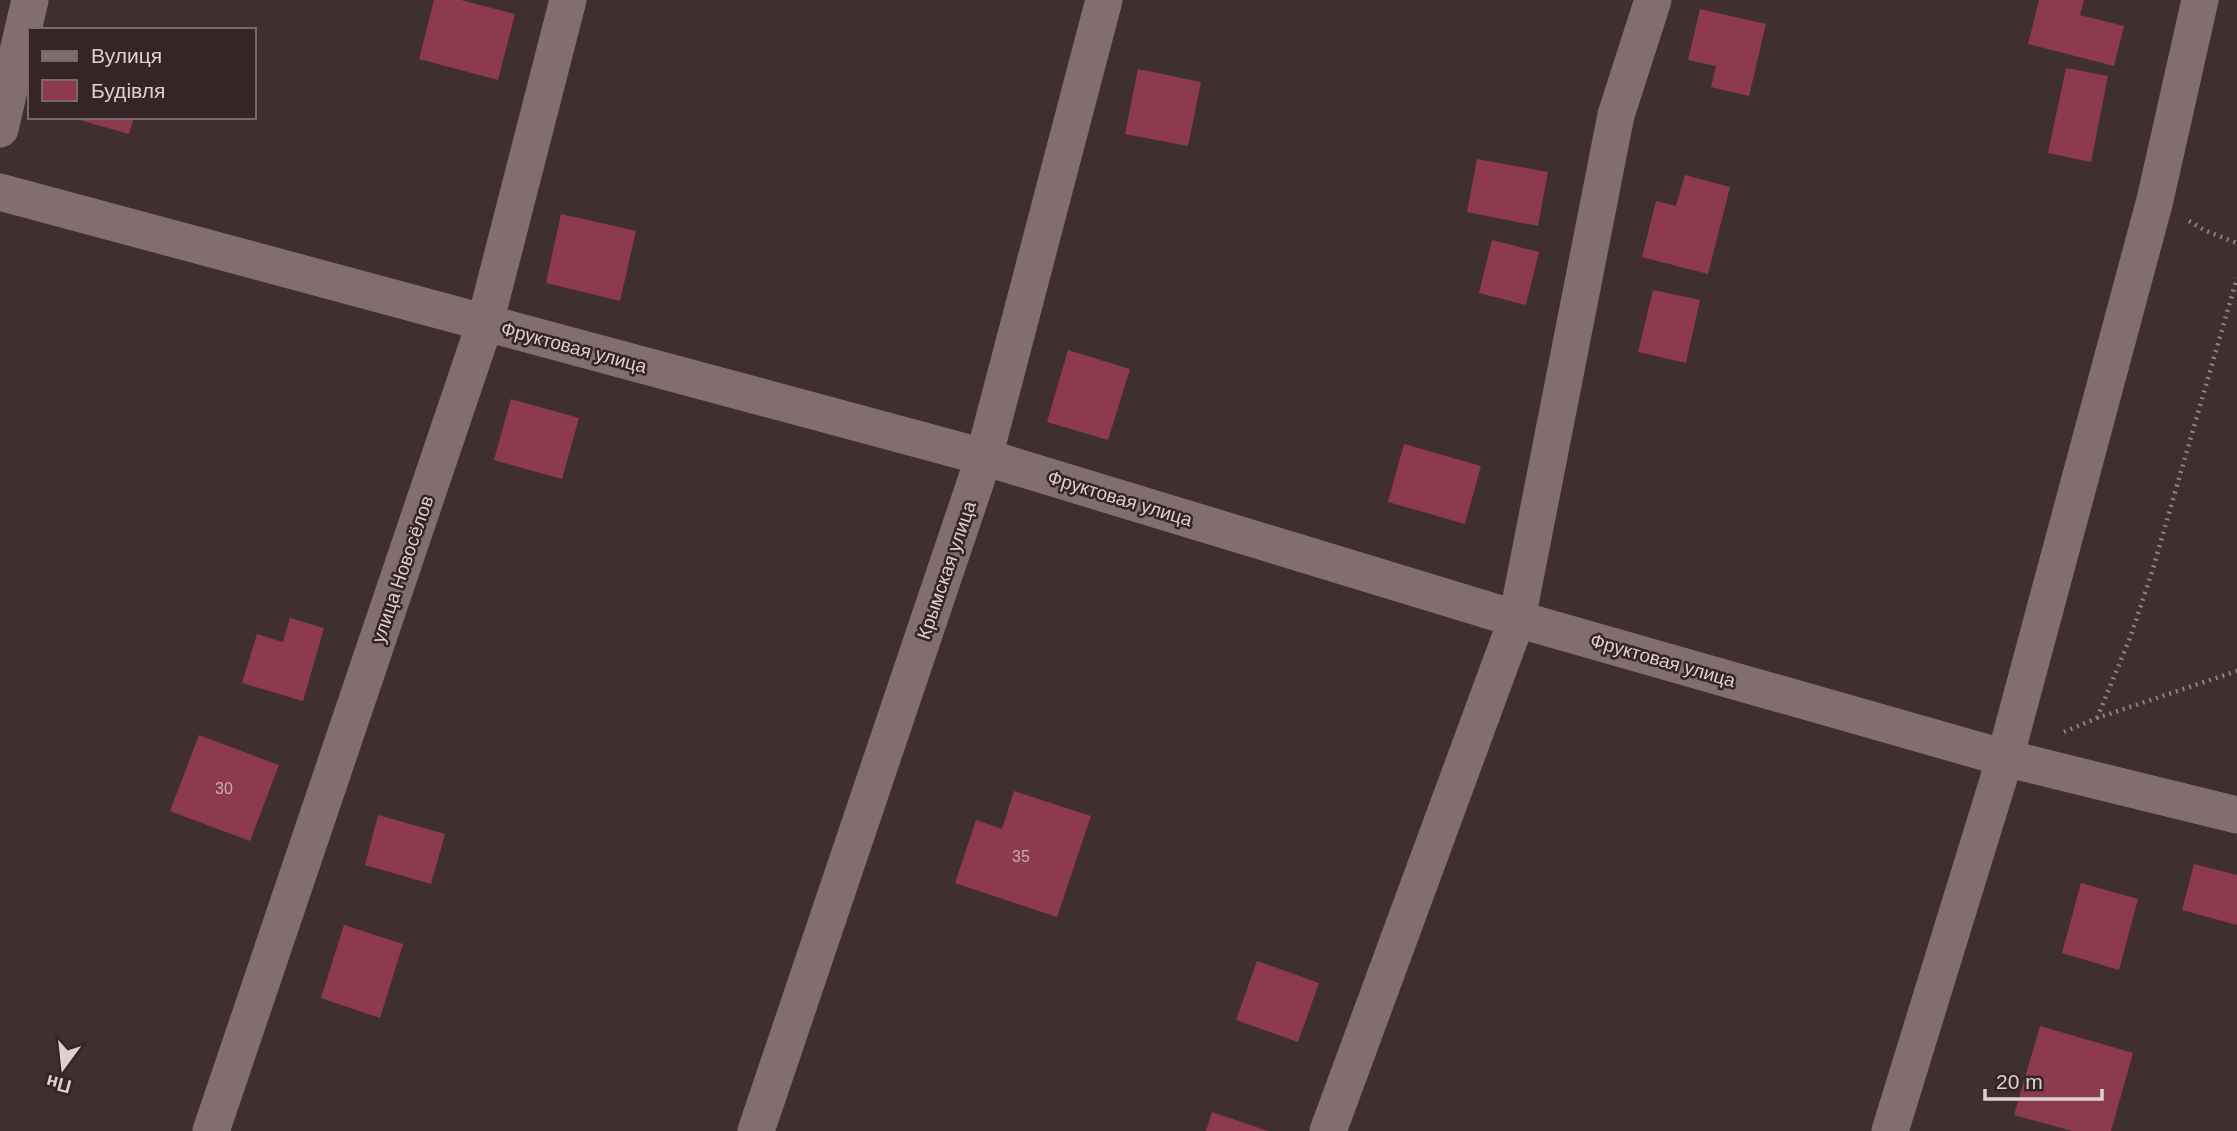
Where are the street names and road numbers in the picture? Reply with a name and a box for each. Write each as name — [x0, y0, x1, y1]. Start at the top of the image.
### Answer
street label: Фруктовая улица — [499, 318, 650, 377]
street label: Фруктовая улица — [1045, 466, 1195, 531]
street label: улица Новосёлов — [367, 493, 438, 646]
street label: Крымская улица — [913, 498, 980, 642]
street label: Фруктовая улица — [1588, 630, 1738, 691]

